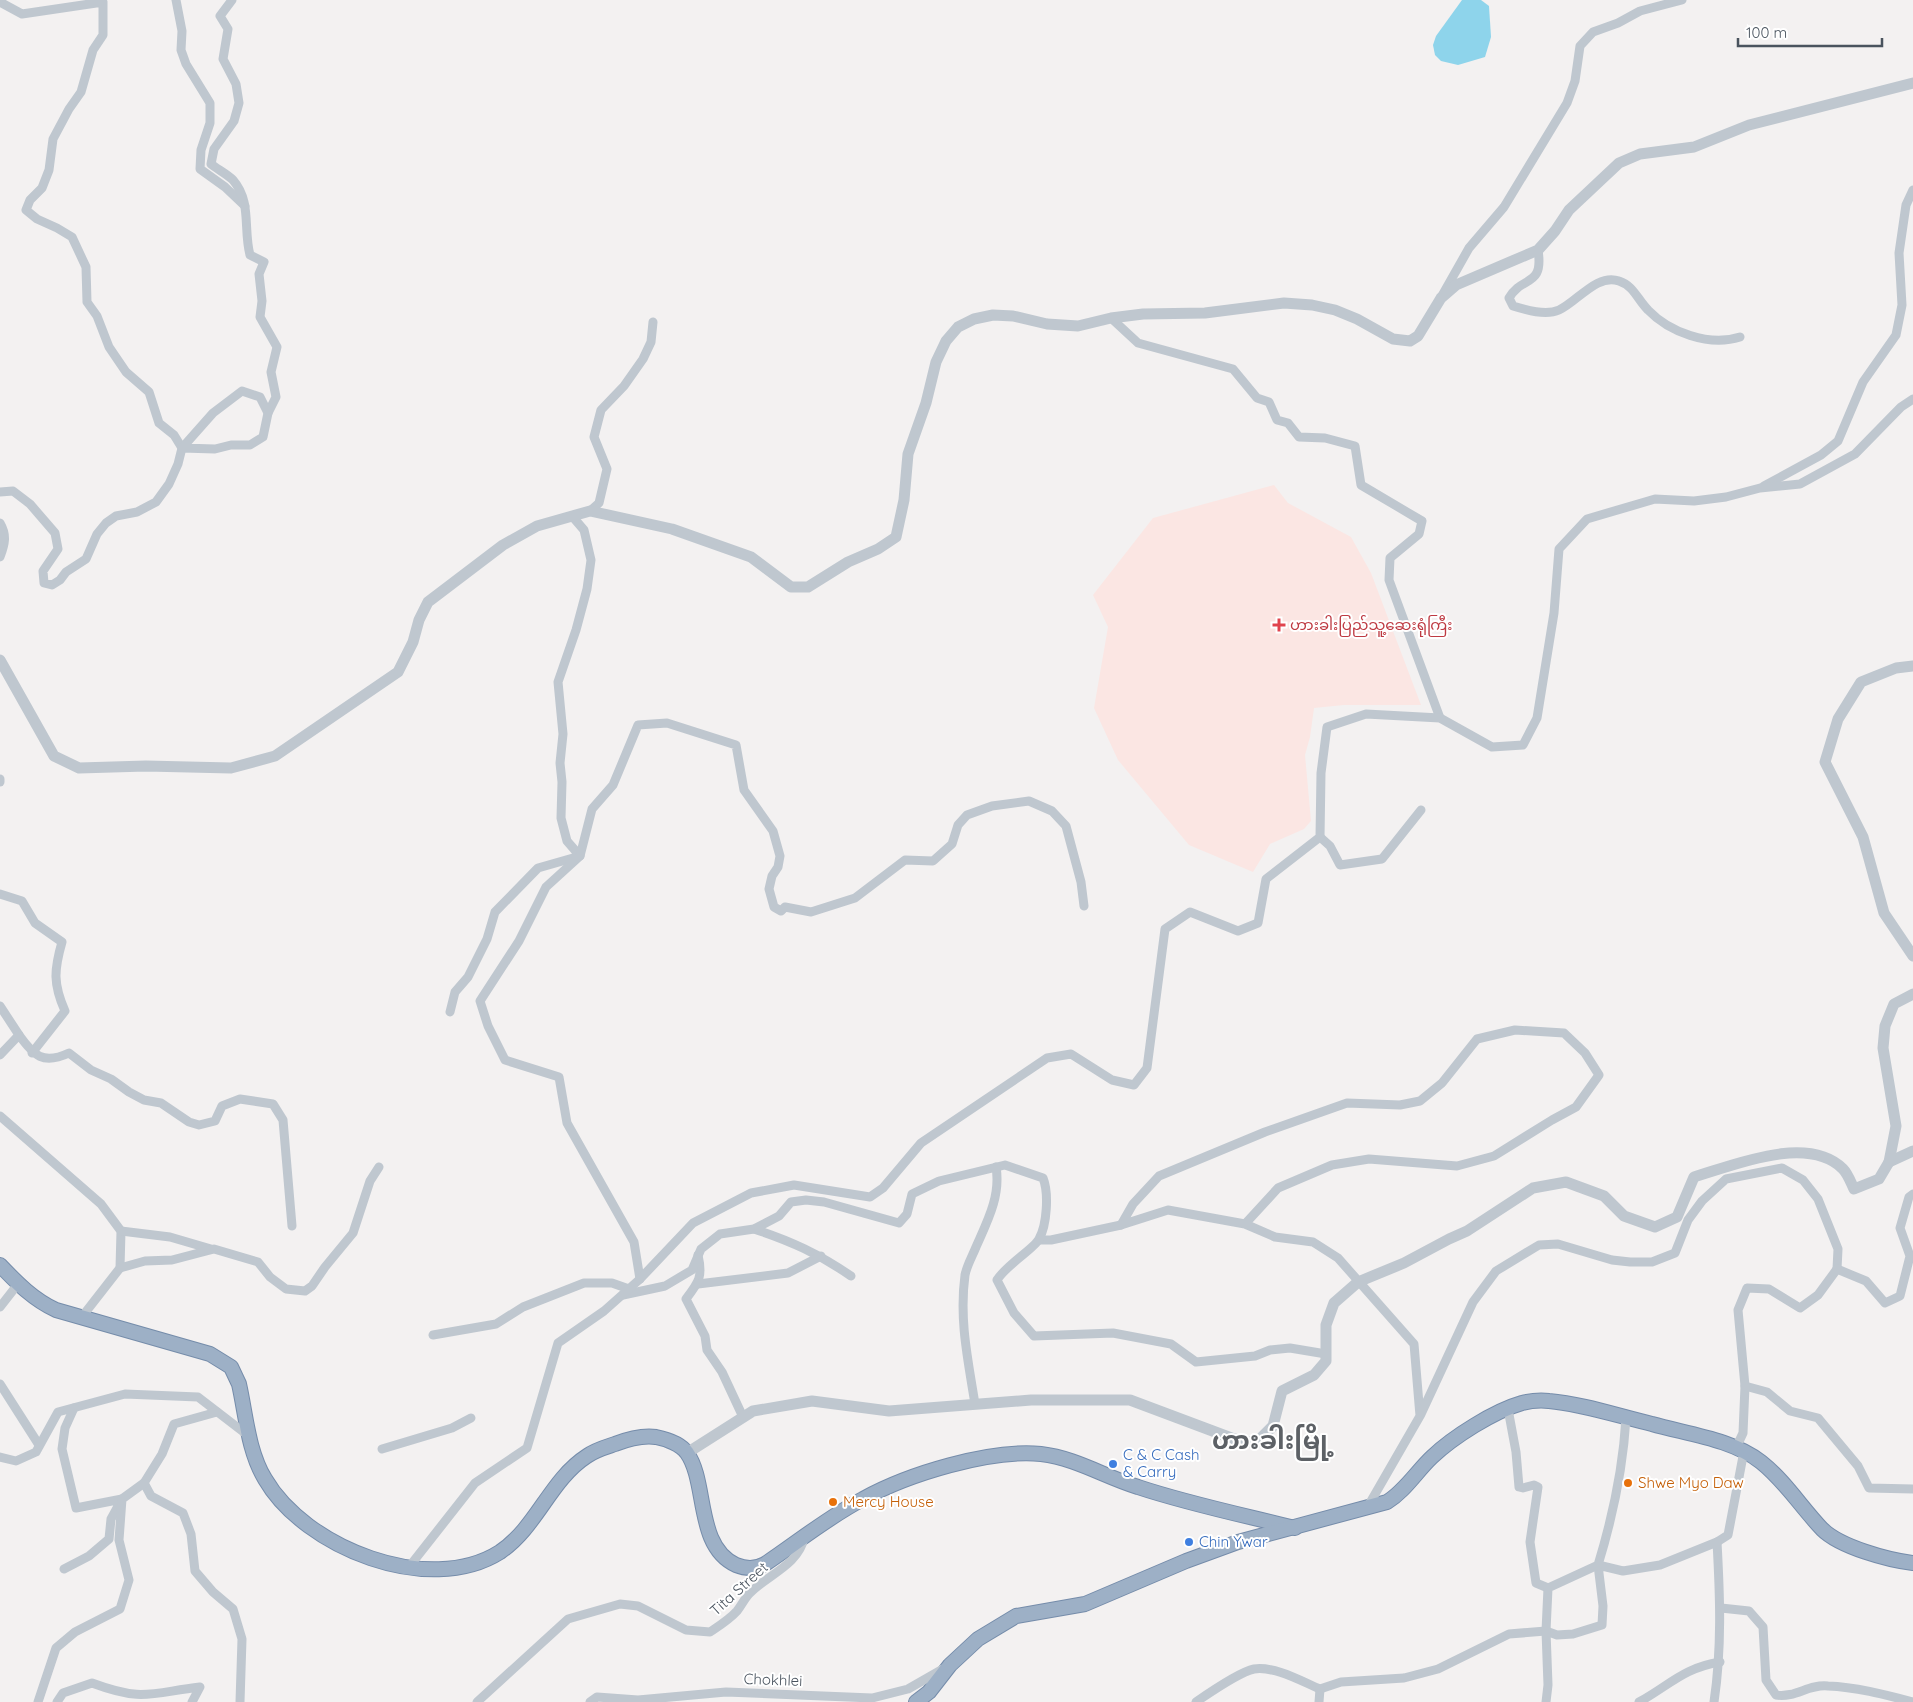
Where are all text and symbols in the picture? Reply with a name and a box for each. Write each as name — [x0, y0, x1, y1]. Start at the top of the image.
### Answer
scale bar — [1738, 15, 1882, 47]
text: 100 m — [1746, 23, 1787, 42]
place label: ဟားခါးပြည်သူ့ဆေးရုံကြီး — [1290, 615, 1452, 637]
marker: ဟားခါးပြည်သူ့ဆေးရုံကြီး — [1272, 618, 1286, 632]
district label: ဟားခါးမြို့ — [1212, 1423, 1334, 1461]
place label: C & C Cash & Carry — [1123, 1445, 1200, 1481]
marker: C & C Cash & Carry — [1107, 1458, 1119, 1470]
place label: Shwe Myo Daw — [1638, 1473, 1744, 1492]
marker: Shwe Myo Daw — [1622, 1477, 1634, 1489]
place label: Mercy House — [843, 1492, 934, 1511]
marker: Mercy House — [827, 1496, 839, 1508]
place label: Chin Ywar — [1199, 1532, 1268, 1551]
marker: Chin Ywar — [1183, 1536, 1195, 1548]
street label: Tita Street — [706, 1558, 772, 1620]
street label: Chokhlei — [743, 1669, 803, 1690]

